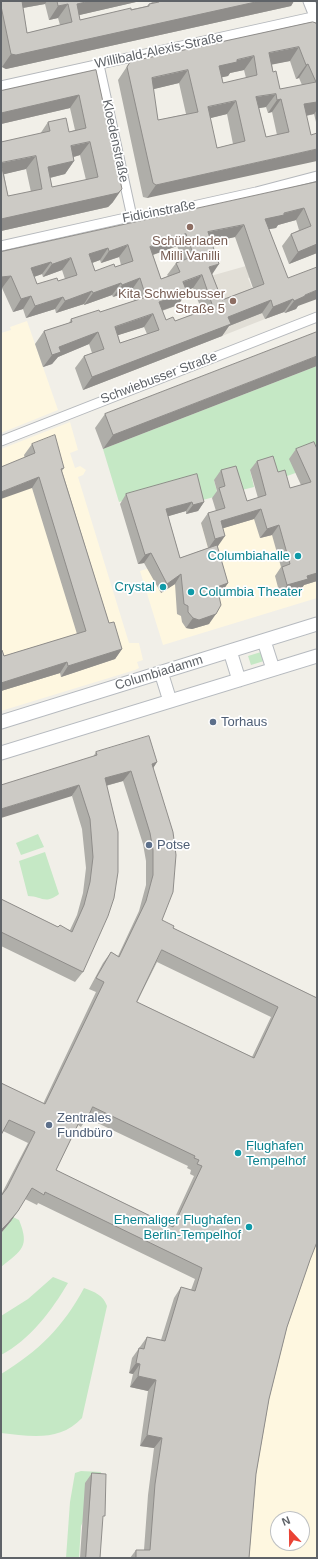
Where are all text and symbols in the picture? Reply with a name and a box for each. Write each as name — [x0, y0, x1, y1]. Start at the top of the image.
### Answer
street label: Willibald-Alexis-Straße — [93, 30, 225, 72]
street label: Kloedenstraße — [99, 98, 131, 184]
street label: Fidicinstraße — [121, 197, 197, 227]
marker: Schülerladen Milli Vanilli — [185, 222, 195, 232]
place label: Schülerladen Milli Vanilli — [152, 233, 228, 264]
place label: Kita Schwiebusser Straße 5 — [118, 286, 225, 317]
marker: Kita Schwiebusser Straße 5 — [228, 296, 238, 306]
street label: Schwiebusser Straße — [99, 349, 219, 407]
place label: Columbiahalle — [208, 548, 290, 564]
marker: Columbiahalle — [293, 551, 303, 561]
place label: Crystal — [115, 579, 155, 595]
marker: Crystal — [158, 582, 168, 592]
place label: Columbia Theater — [199, 584, 302, 600]
marker: Columbia Theater — [186, 587, 196, 597]
street label: Columbiadamm — [113, 652, 205, 694]
place label: Torhaus — [221, 714, 267, 730]
marker: Torhaus — [208, 717, 218, 727]
place label: Potse — [157, 837, 190, 853]
marker: Potse — [144, 840, 154, 850]
place label: Zentrales Fundbüro — [57, 1110, 113, 1141]
marker: Zentrales Fundbüro — [44, 1120, 54, 1130]
place label: Flughafen Tempelhof — [246, 1138, 306, 1169]
marker: Flughafen Tempelhof — [233, 1148, 243, 1158]
place label: Ehemaliger Flughafen Berlin-Tempelhof — [114, 1212, 241, 1243]
marker: Ehemaliger Flughafen Berlin-Tempelhof — [244, 1222, 254, 1232]
north arrow — [270, 1511, 310, 1551]
text: N — [280, 1514, 292, 1528]

